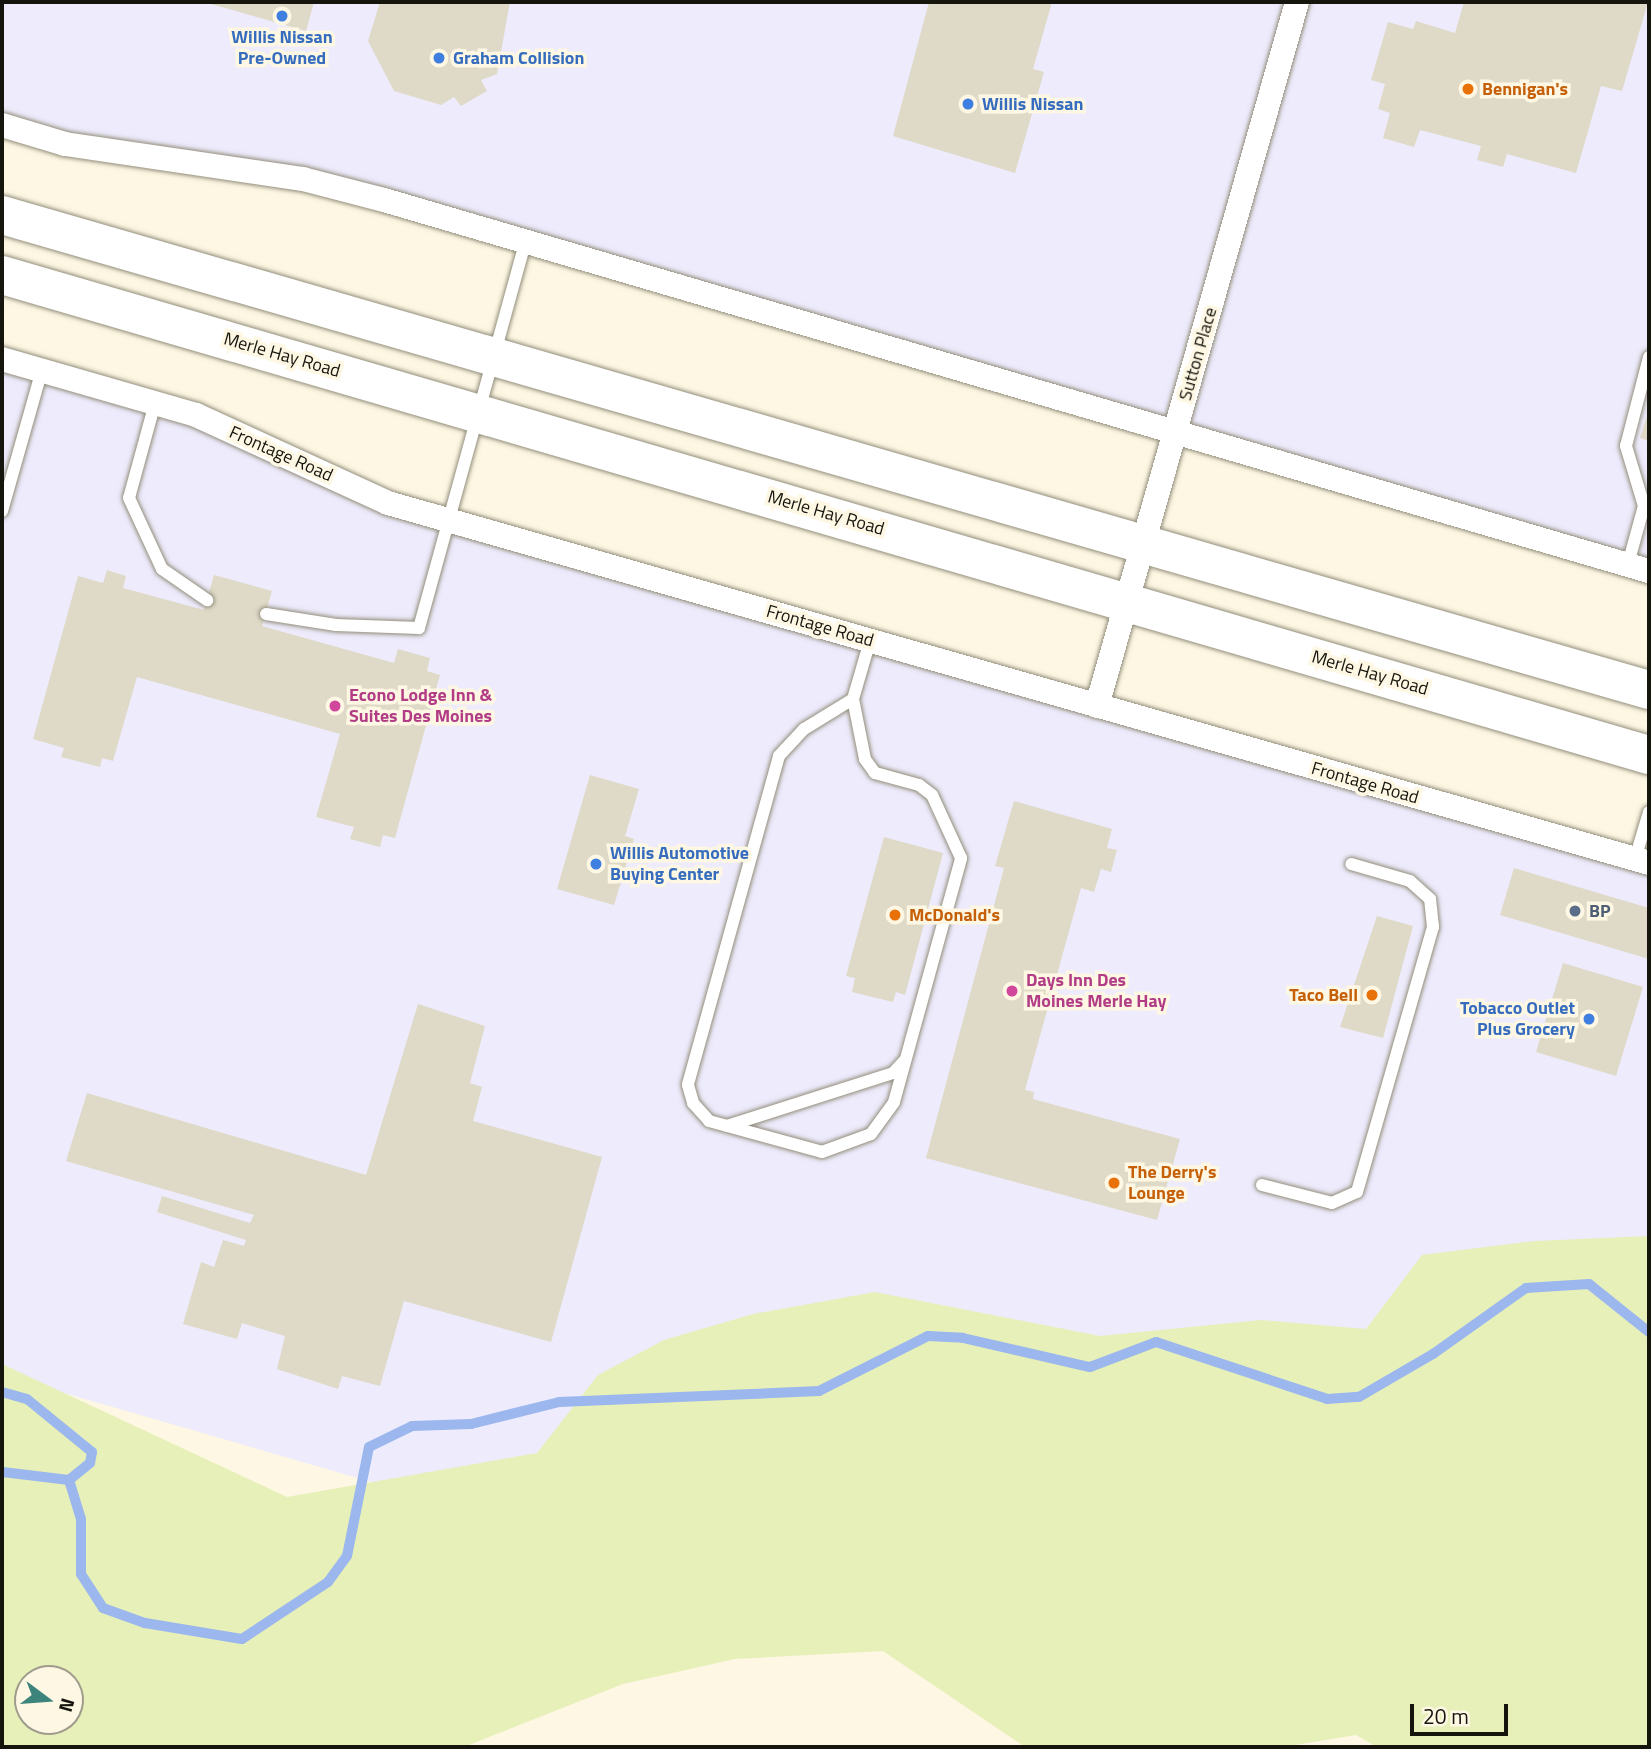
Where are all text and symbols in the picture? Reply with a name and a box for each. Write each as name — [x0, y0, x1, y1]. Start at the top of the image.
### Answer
marker: Willis Nissan Pre-Owned — [274, 8, 290, 24]
place label: Willis Nissan Pre-Owned — [231, 27, 333, 70]
place label: Graham Collision — [453, 47, 584, 69]
marker: Graham Collision — [431, 50, 447, 66]
place label: Bennigan's — [1482, 78, 1568, 100]
marker: Bennigan's — [1460, 81, 1476, 97]
place label: Willis Nissan — [982, 93, 1083, 115]
marker: Willis Nissan — [960, 96, 976, 112]
street label: Sutton Place — [1174, 305, 1222, 403]
street label: Merle Hay Road — [221, 328, 343, 382]
street label: Frontage Road — [226, 422, 336, 486]
street label: Merle Hay Road — [765, 486, 887, 540]
street label: Frontage Road — [764, 600, 876, 652]
street label: Merle Hay Road — [1309, 646, 1431, 700]
place label: Econo Lodge Inn & Suites Des Moines — [349, 685, 492, 728]
marker: Econo Lodge Inn & Suites Des Moines — [327, 698, 343, 714]
street label: Frontage Road — [1309, 757, 1421, 809]
place label: Willis Automotive Buying Center — [610, 843, 749, 886]
marker: Willis Automotive Buying Center — [588, 856, 604, 872]
place label: BP — [1589, 900, 1611, 922]
marker: BP — [1567, 903, 1583, 919]
place label: McDonald's — [909, 904, 1000, 926]
marker: McDonald's — [887, 907, 903, 923]
place label: Days Inn Des Moines Merle Hay — [1026, 970, 1167, 1012]
marker: Days Inn Des Moines Merle Hay — [1004, 983, 1020, 999]
place label: Taco Bell — [1289, 984, 1358, 1006]
marker: Taco Bell — [1364, 987, 1380, 1003]
place label: Tobacco Outlet Plus Grocery — [1460, 998, 1575, 1040]
marker: Tobacco Outlet Plus Grocery — [1581, 1011, 1597, 1027]
place label: The Derry's Lounge — [1128, 1162, 1216, 1204]
marker: The Derry's Lounge — [1106, 1175, 1122, 1191]
north arrow — [14, 1665, 84, 1735]
scale bar — [1413, 1690, 1511, 1734]
text: N — [52, 1695, 84, 1716]
text: 20 m — [1423, 1700, 1469, 1732]

